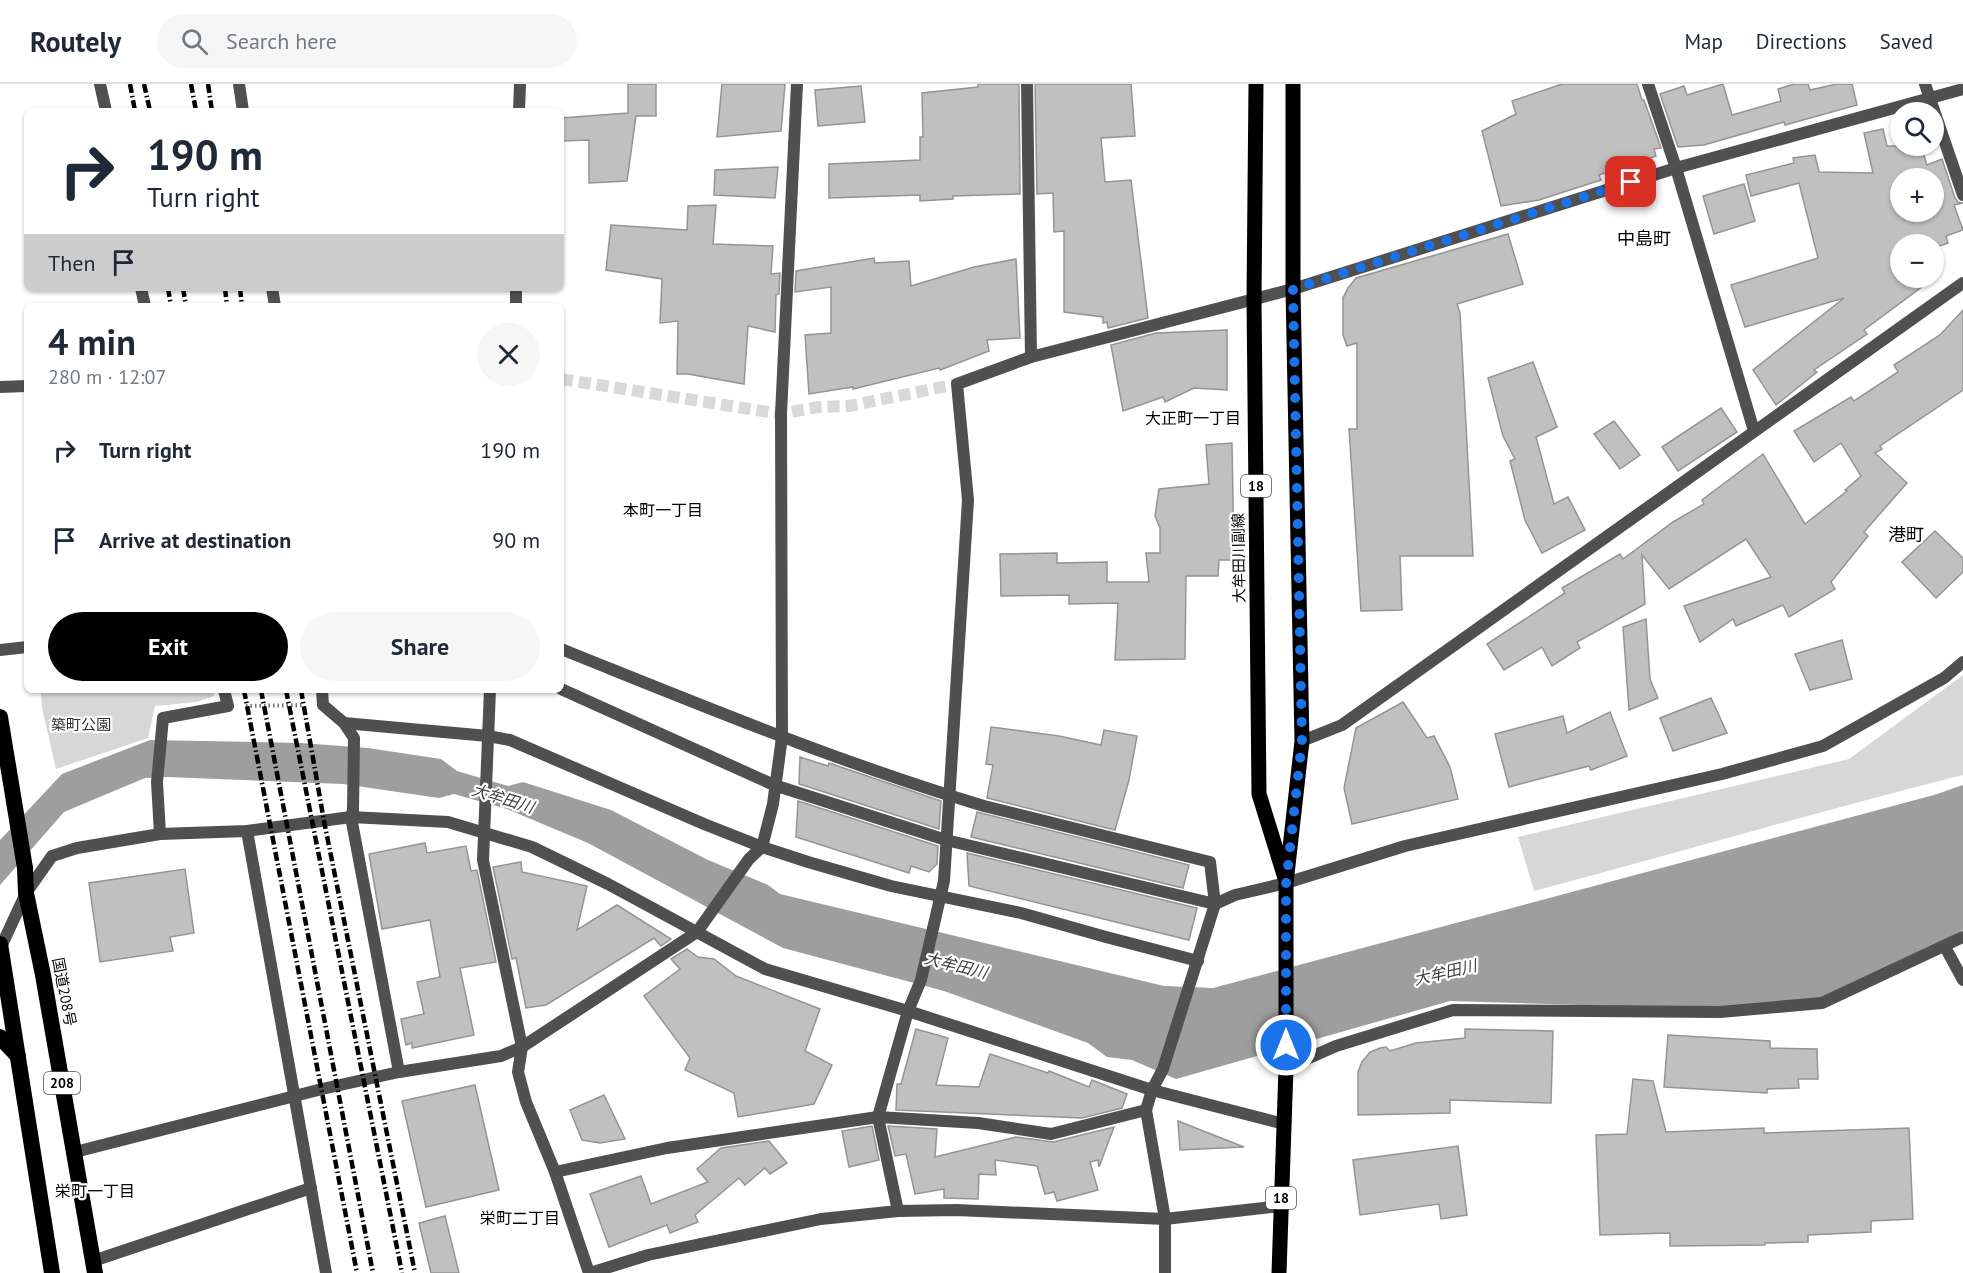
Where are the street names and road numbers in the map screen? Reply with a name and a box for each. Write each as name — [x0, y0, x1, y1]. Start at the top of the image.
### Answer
road number: 18 — [1241, 475, 1271, 497]
street label: 大牟田川副線 — [1228, 513, 1249, 603]
street label: 国道208号 — [49, 956, 80, 1028]
road number: 208 — [44, 1072, 80, 1094]
road number: 18 — [1266, 1187, 1296, 1209]

